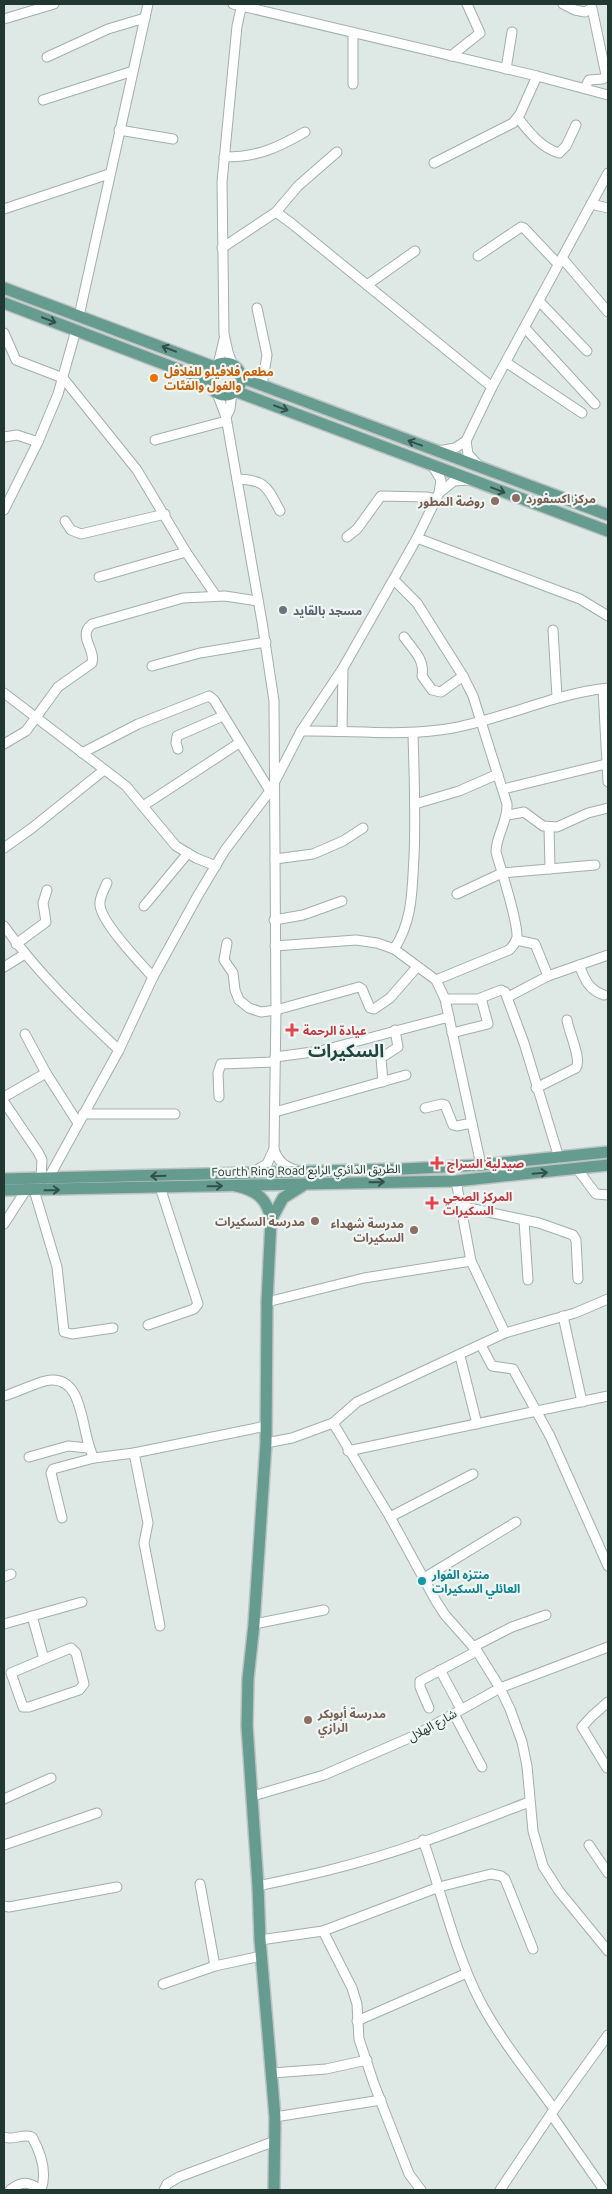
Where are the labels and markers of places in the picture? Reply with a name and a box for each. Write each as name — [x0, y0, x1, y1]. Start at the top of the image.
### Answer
place label: مطعم فلافيلو للفلافل والفول والفتّات — [164, 365, 274, 393]
marker: مطعم فلافيلو للفلافل والفول والفتّات — [148, 372, 160, 384]
marker: مركز اكسفورد — [510, 492, 522, 504]
place label: مركز اكسفورد — [526, 492, 596, 506]
place label: روضة المطور — [417, 495, 485, 509]
marker: روضة المطور — [489, 495, 501, 507]
marker: مسجد بالقايد — [277, 604, 289, 616]
place label: مسجد بالقايد — [293, 604, 362, 618]
marker: عيادة الرحمة — [285, 1023, 299, 1037]
place label: عيادة الرحمة — [303, 1024, 367, 1038]
marker: صيدلية السراج — [431, 1157, 443, 1169]
place label: صيدلية السراج — [447, 1157, 524, 1173]
place label: المركز الصحي السكيرات — [443, 1190, 512, 1218]
marker: المركز الصحي السكيرات — [425, 1196, 439, 1210]
place label: مدرسة السكيرات — [215, 1215, 305, 1229]
marker: مدرسة السكيرات — [309, 1215, 321, 1227]
place label: مدرسة شهداء السكيرات — [331, 1217, 404, 1245]
marker: مدرسة شهداء السكيرات — [408, 1224, 420, 1236]
place label: منتزه الفوار العائلي السكيرات — [431, 1568, 520, 1598]
marker: منتزه الفوار العائلي السكيرات — [416, 1575, 428, 1587]
place label: مدرسة أبوبكر الرازي — [317, 1706, 386, 1737]
marker: مدرسة أبوبكر الرازي — [302, 1714, 314, 1726]

